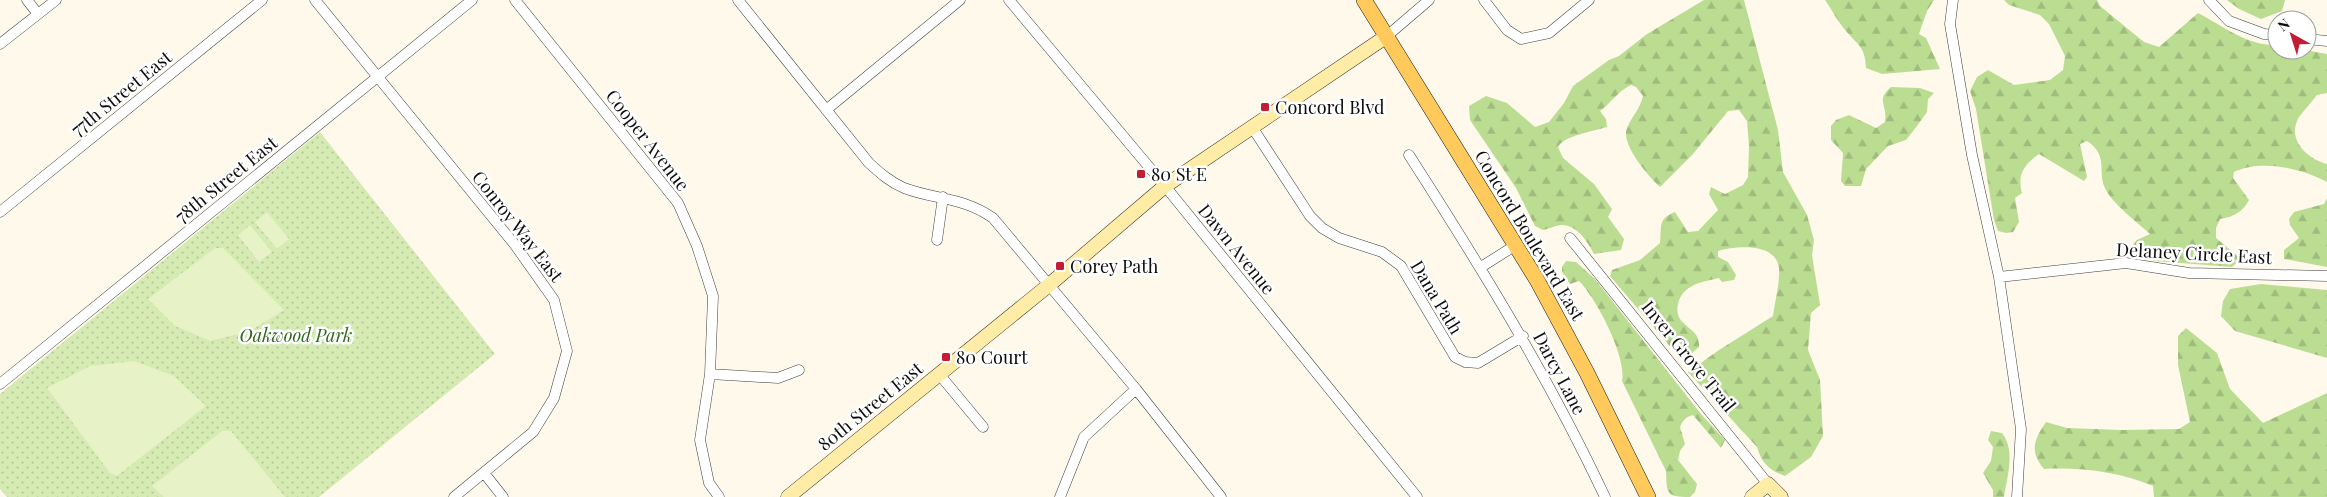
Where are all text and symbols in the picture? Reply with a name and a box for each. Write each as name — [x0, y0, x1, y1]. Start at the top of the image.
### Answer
north arrow — [2267, 10, 2317, 60]
text: N — [2274, 14, 2293, 35]
street label: 77th Street East — [66, 45, 177, 141]
street label: Cooper Avenue — [601, 84, 695, 196]
place label: Concord Blvd — [1275, 95, 1385, 119]
marker: Concord Blvd — [1259, 101, 1271, 113]
street label: 78th Street East — [170, 130, 283, 228]
street label: Concord Boulevard East — [1470, 146, 1591, 325]
place label: 80 St E — [1151, 162, 1207, 186]
street label: Conroy Way East — [467, 166, 569, 287]
marker: 80 St E — [1135, 168, 1147, 180]
street label: Dawn Avenue — [1193, 199, 1281, 299]
street label: Delaney Circle East — [2116, 237, 2273, 269]
place label: Corey Path — [1070, 254, 1159, 278]
street label: Dana Path — [1406, 256, 1469, 339]
marker: Corey Path — [1054, 260, 1066, 272]
street label: Inver Grove Trail — [1637, 295, 1741, 417]
park label: Oakwood Park — [240, 323, 352, 347]
street label: Darcy Lane — [1528, 327, 1592, 419]
place label: 80 Court — [956, 345, 1028, 369]
marker: 80 Court — [940, 351, 952, 363]
street label: 80th Street East — [813, 356, 928, 456]

